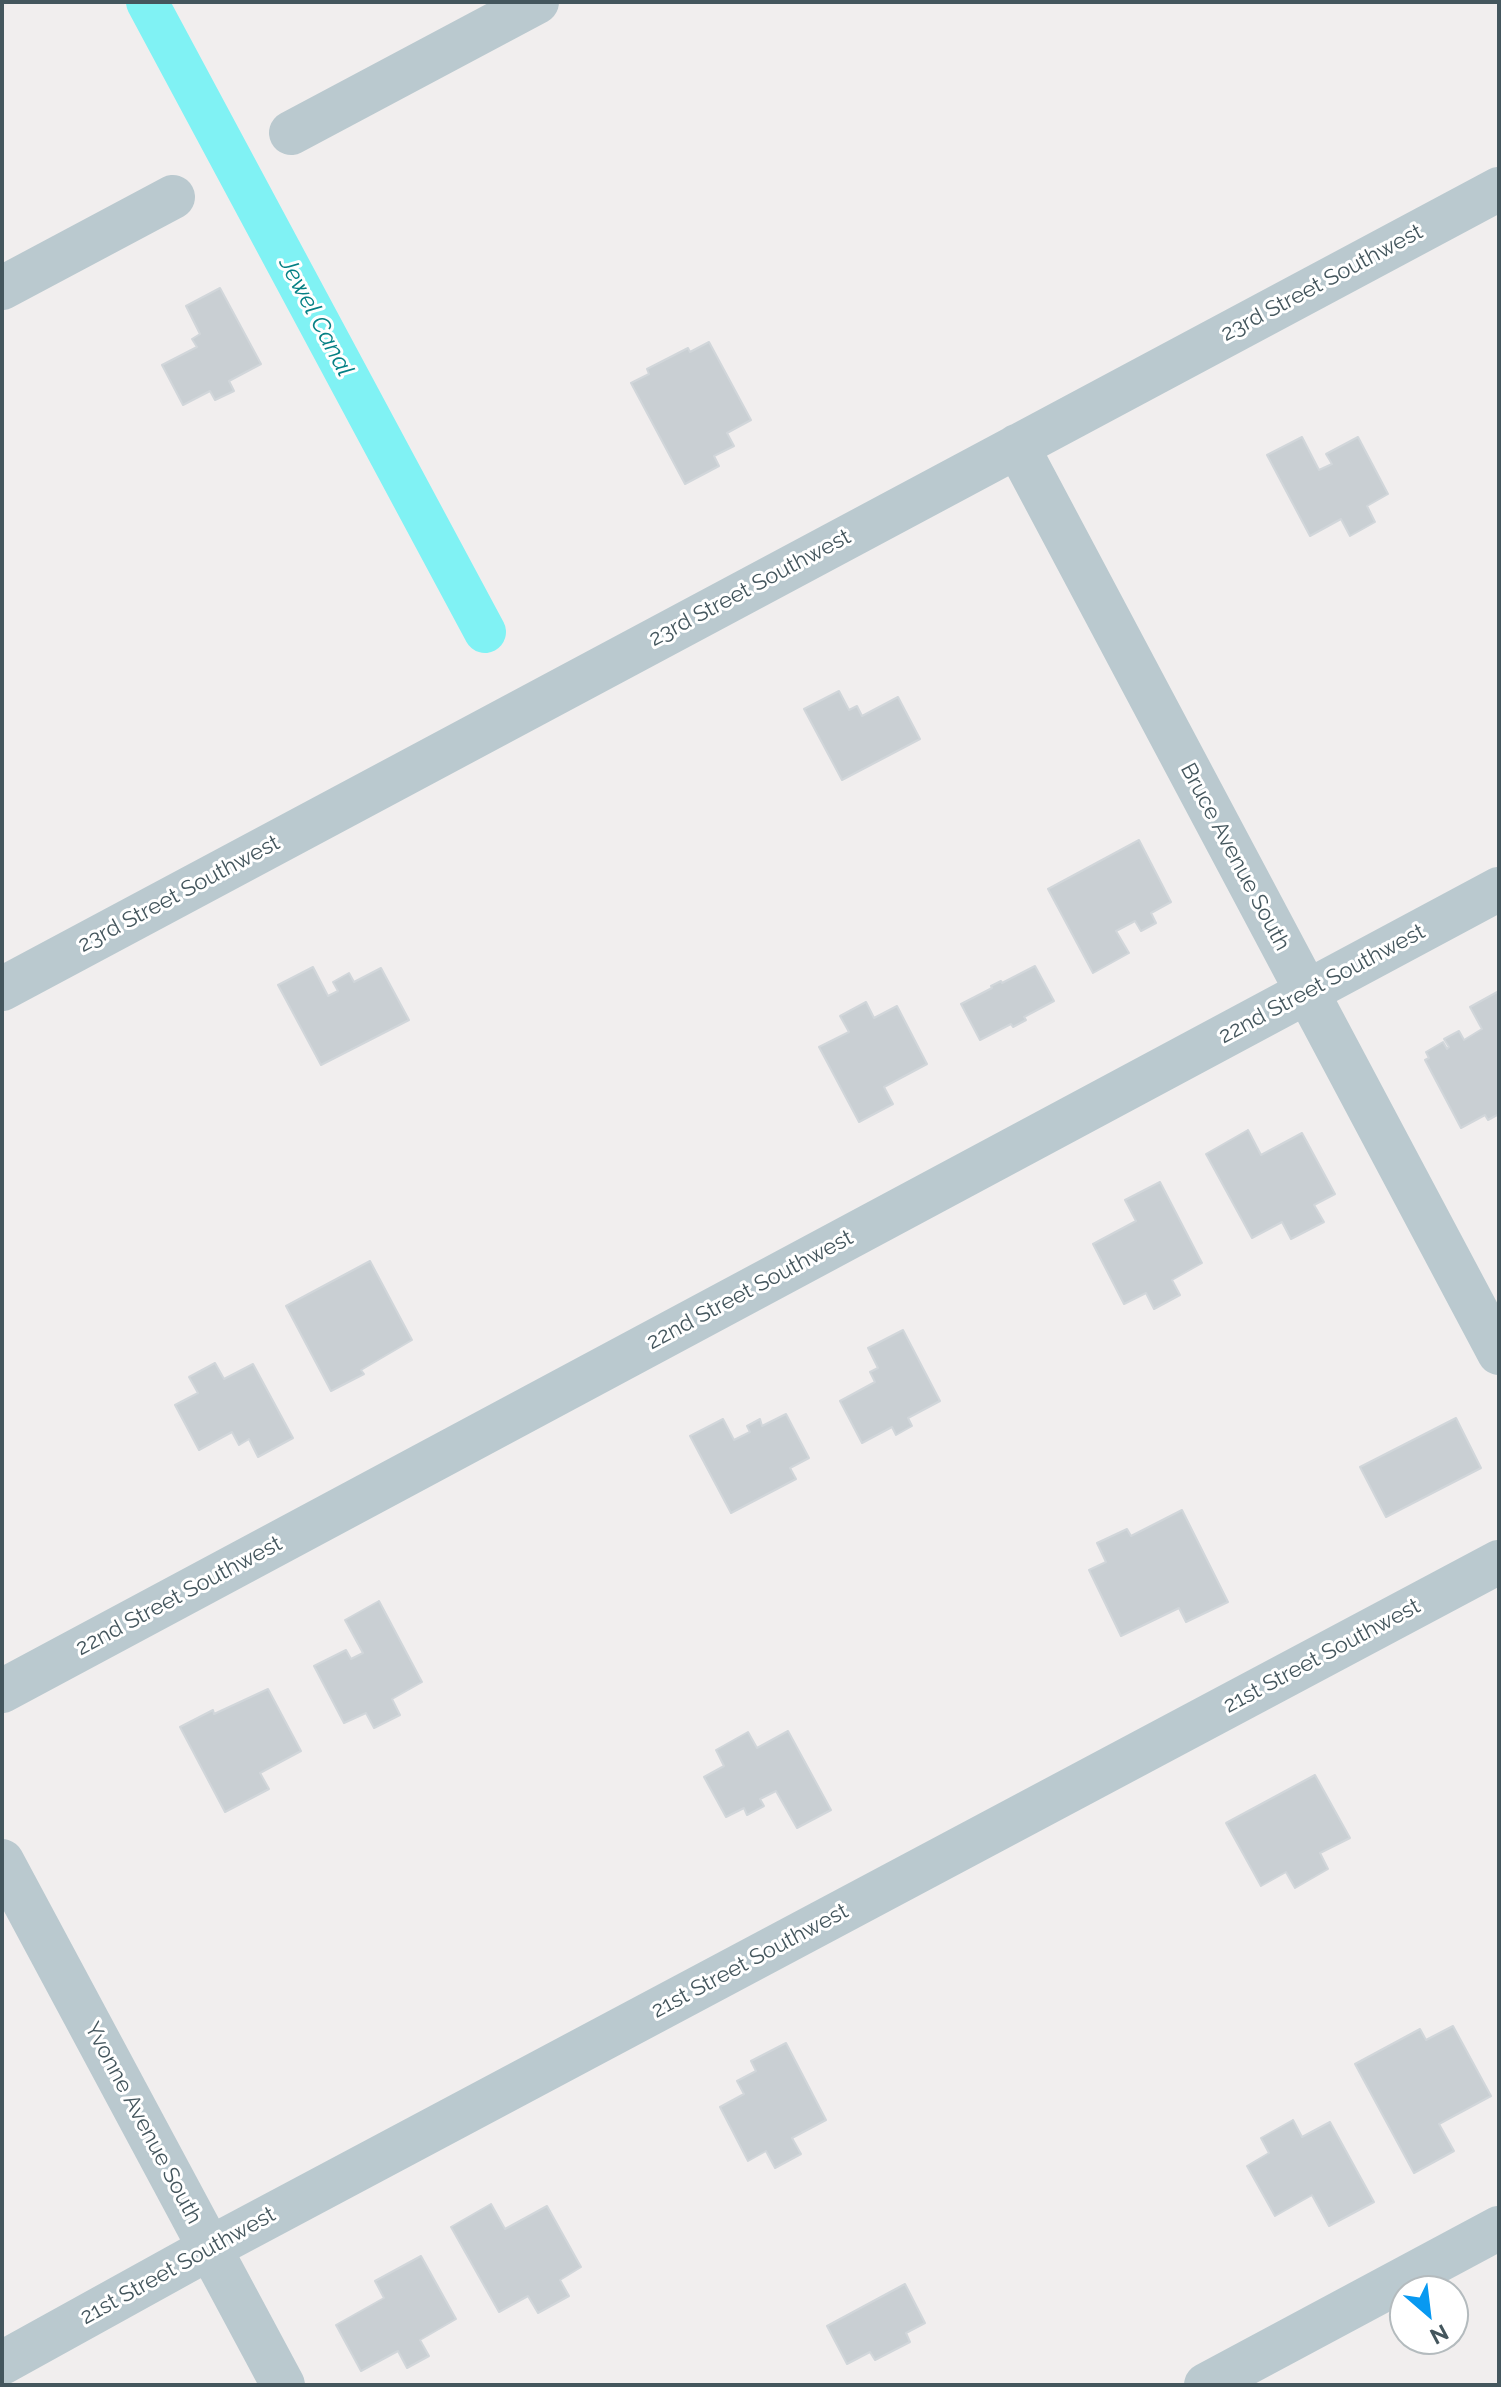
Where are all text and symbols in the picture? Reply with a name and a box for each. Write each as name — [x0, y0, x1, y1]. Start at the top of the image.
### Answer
street label: 23rd Street Southwest — [1217, 219, 1427, 347]
water label: Jewel Canal — [273, 252, 359, 382]
street label: 23rd Street Southwest — [645, 524, 855, 652]
street label: Bruce Avenue South — [1174, 759, 1296, 955]
street label: 23rd Street Southwest — [74, 830, 284, 958]
street label: 22nd Street Southwest — [1214, 918, 1430, 1050]
street label: 22nd Street Southwest — [642, 1224, 858, 1356]
street label: 22nd Street Southwest — [71, 1530, 287, 1662]
street label: 21st Street Southwest — [1219, 1593, 1425, 1719]
street label: 21st Street Southwest — [647, 1898, 853, 2024]
street label: Yvonne Avenue South — [79, 2018, 207, 2228]
street label: 21st Street Southwest — [76, 2201, 280, 2331]
north arrow — [1389, 2275, 1469, 2355]
text: N — [1426, 2319, 1453, 2350]

